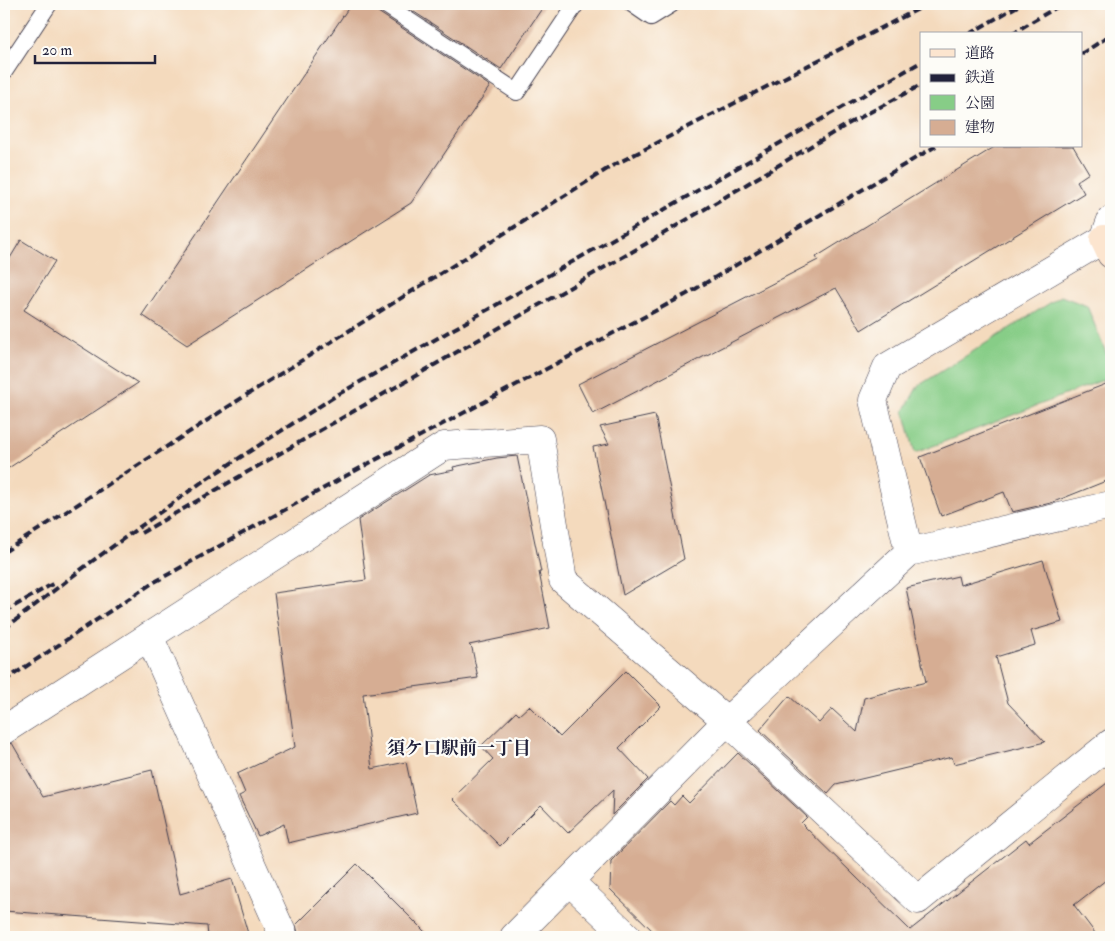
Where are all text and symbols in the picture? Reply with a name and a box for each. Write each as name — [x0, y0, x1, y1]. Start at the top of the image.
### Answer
scale bar — [35, 32, 155, 64]
legend — [920, 32, 1082, 148]
text: 20 m — [42, 41, 72, 60]
text: 道路 — [965, 44, 995, 63]
text: 鉄道 — [965, 68, 995, 87]
text: 公園 — [965, 94, 995, 113]
text: 建物 — [965, 118, 995, 137]
district label: 須ケ口駅前一丁目 — [387, 737, 531, 760]

